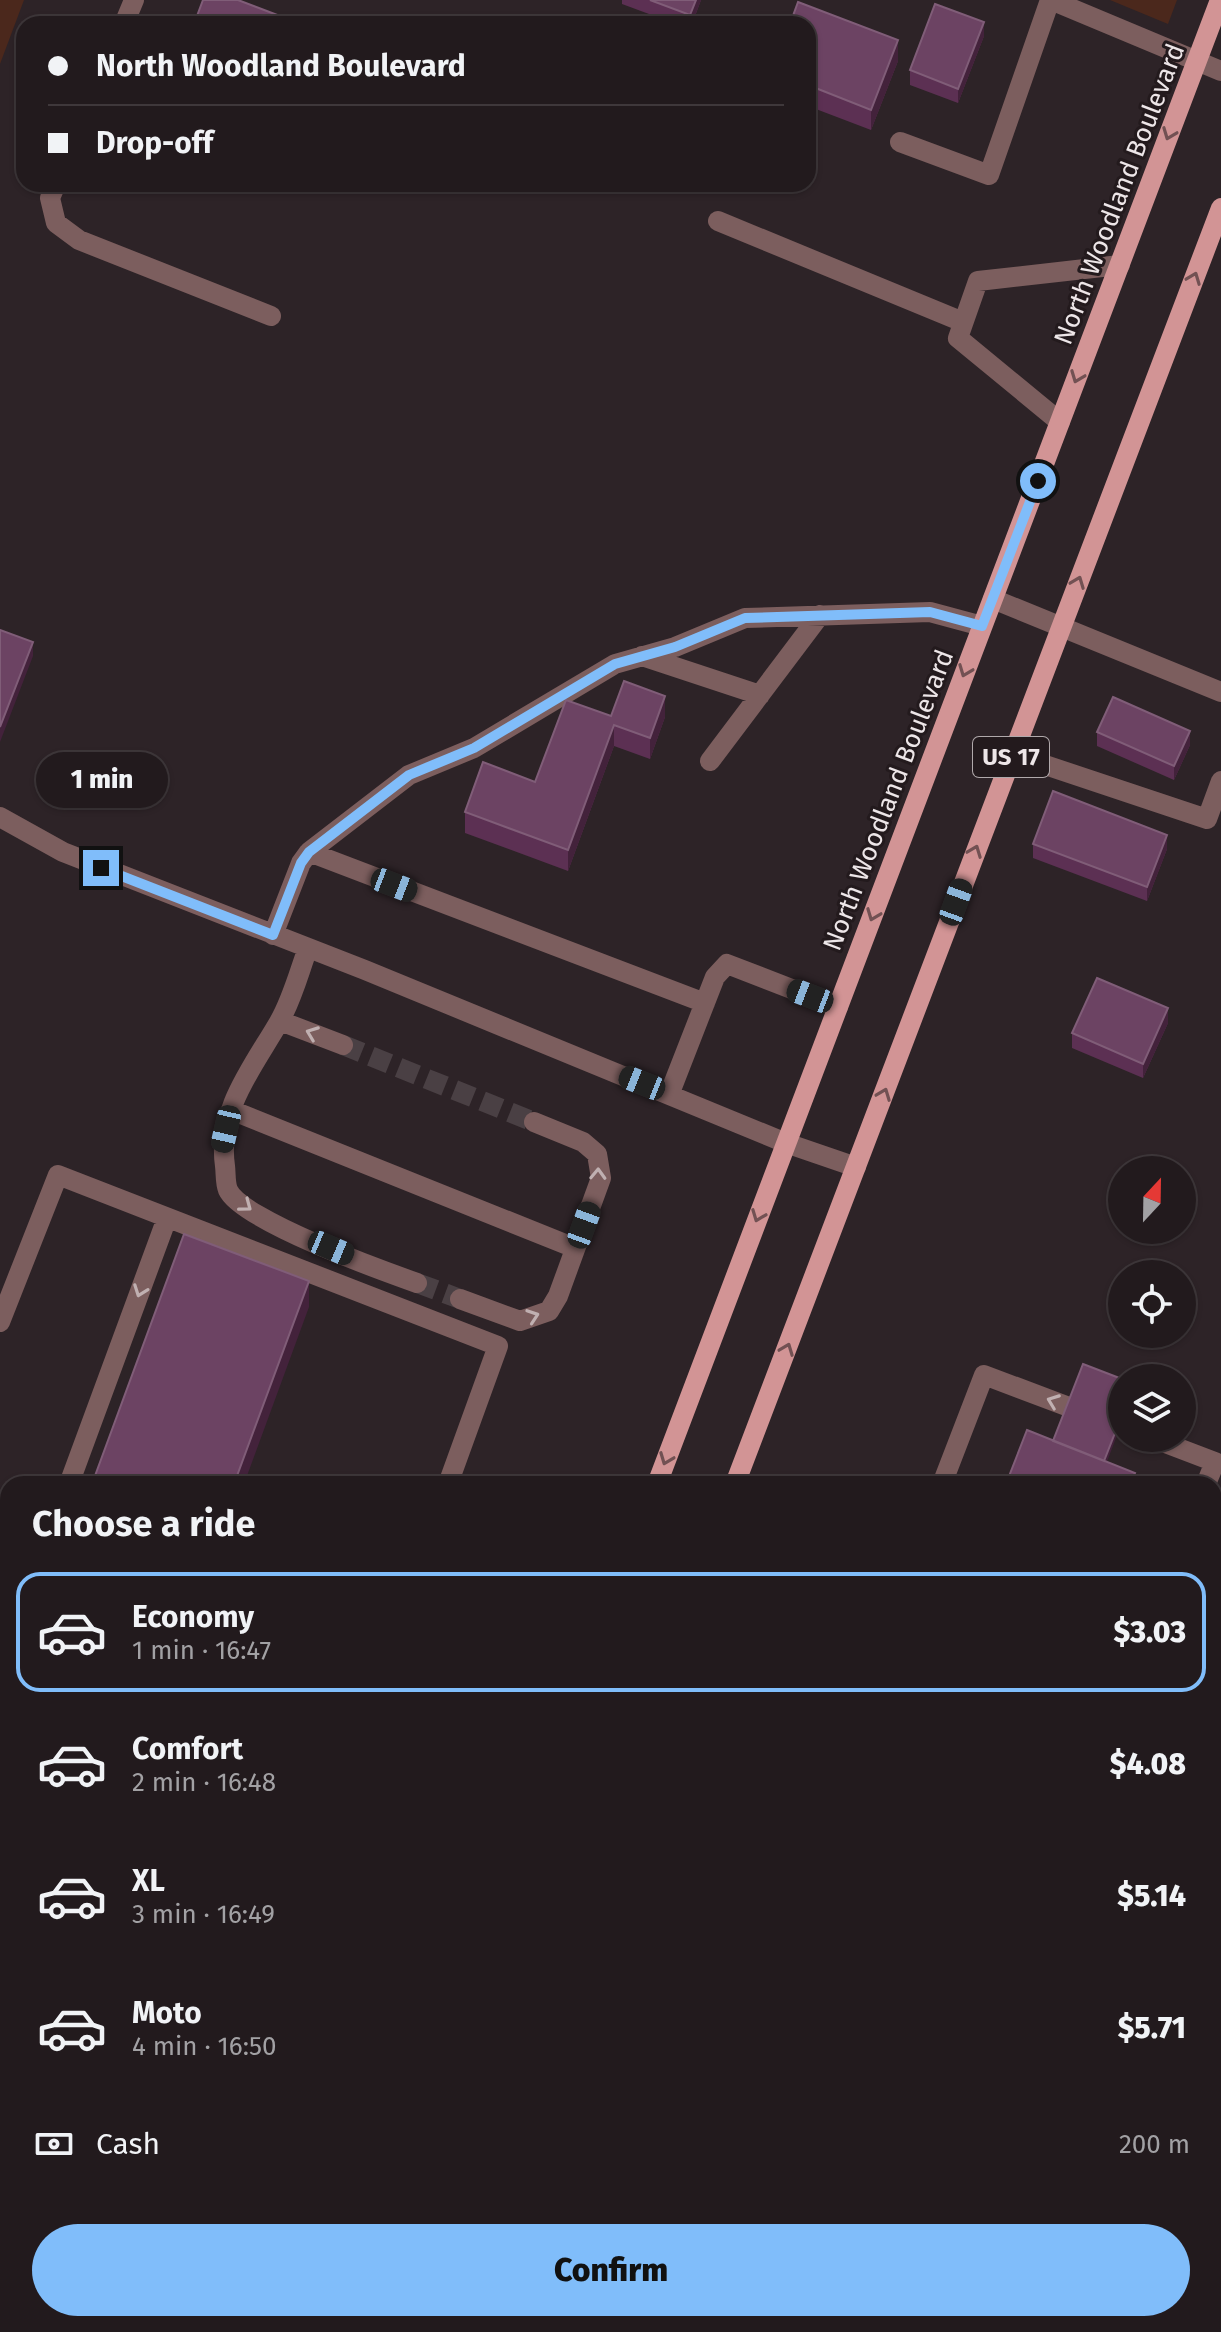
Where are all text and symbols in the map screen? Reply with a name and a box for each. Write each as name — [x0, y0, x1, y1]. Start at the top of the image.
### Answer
street label: North Woodland Boulevard — [1048, 39, 1191, 349]
text: North Woodland Boulevard — [96, 48, 466, 84]
text: Drop-off — [96, 125, 213, 161]
one-way arrow — [1162, 126, 1179, 140]
one-way arrow — [1184, 272, 1201, 286]
one-way arrow — [1070, 369, 1087, 383]
route start — [1020, 463, 1056, 499]
one-way arrow — [1068, 576, 1085, 590]
street label: North Woodland Boulevard — [817, 645, 960, 955]
one-way arrow — [958, 664, 975, 678]
road number: US 17 — [973, 737, 1049, 777]
callout: 1 min — [35, 752, 167, 808]
text: 1 min — [71, 764, 133, 795]
one-way arrow — [965, 845, 982, 859]
route end — [83, 850, 119, 886]
car — [367, 865, 421, 905]
car — [937, 875, 975, 929]
one-way arrow — [866, 907, 883, 921]
car — [783, 976, 837, 1016]
one-way arrow — [306, 1026, 320, 1043]
car — [615, 1063, 669, 1103]
one-way arrow — [874, 1088, 891, 1102]
car — [209, 1103, 243, 1155]
north arrow — [1108, 1156, 1196, 1244]
map controls — [1108, 1156, 1196, 1452]
one-way arrow — [589, 1168, 607, 1180]
one-way arrow — [237, 1196, 252, 1211]
car — [565, 1198, 603, 1252]
one-way arrow — [751, 1208, 768, 1222]
car — [304, 1228, 358, 1268]
button: locate — [1108, 1260, 1196, 1348]
one-way arrow — [133, 1283, 150, 1297]
one-way arrow — [525, 1310, 539, 1326]
one-way arrow — [777, 1343, 794, 1357]
button: layers — [1108, 1364, 1196, 1452]
one-way arrow — [1047, 1394, 1061, 1411]
one-way arrow — [659, 1451, 676, 1465]
text: Choose a ride — [32, 1502, 255, 1546]
icon: car — [36, 1596, 108, 1668]
text: Economy — [132, 1599, 254, 1635]
text: $3.03 — [1113, 1614, 1186, 1650]
text: 1 min · 16:47 — [132, 1635, 271, 1666]
icon: car — [36, 1728, 108, 1800]
text: Comfort — [132, 1731, 243, 1767]
text: $4.08 — [1110, 1746, 1186, 1782]
text: 2 min · 16:48 — [132, 1767, 276, 1798]
icon: car — [36, 1860, 108, 1932]
text: XL — [132, 1863, 165, 1899]
text: $5.14 — [1117, 1878, 1186, 1914]
text: 3 min · 16:49 — [132, 1899, 275, 1930]
icon: car — [36, 1992, 108, 2064]
text: Moto — [132, 1995, 202, 2031]
text: $5.71 — [1118, 2010, 1186, 2046]
text: 4 min · 16:50 — [132, 2031, 277, 2062]
icon: cash — [32, 2122, 76, 2166]
text: Cash — [96, 2126, 160, 2162]
text: 200 m — [1119, 2129, 1190, 2160]
button: Confirm — [32, 2224, 1190, 2316]

